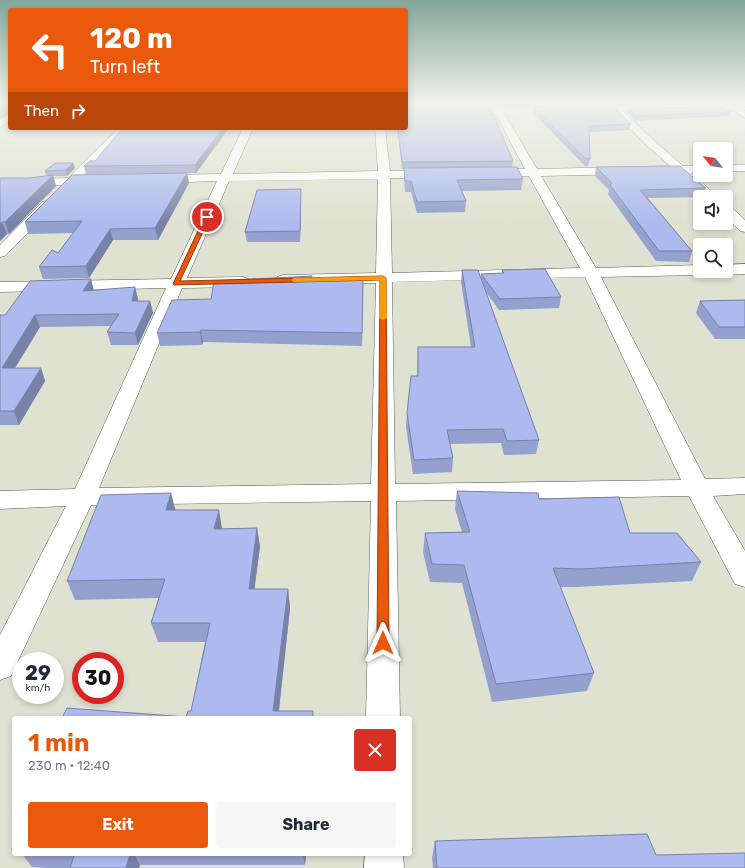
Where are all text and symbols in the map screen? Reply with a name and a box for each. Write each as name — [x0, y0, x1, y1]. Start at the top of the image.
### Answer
text: 120 m — [90, 22, 173, 55]
icon: left — [24, 24, 76, 76]
text: Turn left — [90, 56, 160, 78]
icon: right — [67, 100, 89, 122]
text: Then — [24, 102, 59, 120]
north arrow — [693, 142, 733, 182]
map controls — [693, 142, 733, 278]
button: sound — [693, 190, 733, 230]
pin — [190, 200, 224, 234]
icon: arrive — [196, 206, 218, 228]
button: search — [693, 238, 733, 278]
position arrow — [362, 622, 404, 664]
speed limit sign: 30 — [72, 652, 124, 704]
text: 29 — [25, 661, 51, 685]
text: km/h — [26, 682, 50, 694]
text: 1 min — [28, 729, 89, 757]
button: close — [354, 729, 396, 771]
text: 230 m · 12:40 — [28, 758, 110, 773]
button: Exit — [28, 802, 208, 848]
button: Share — [216, 802, 396, 848]

